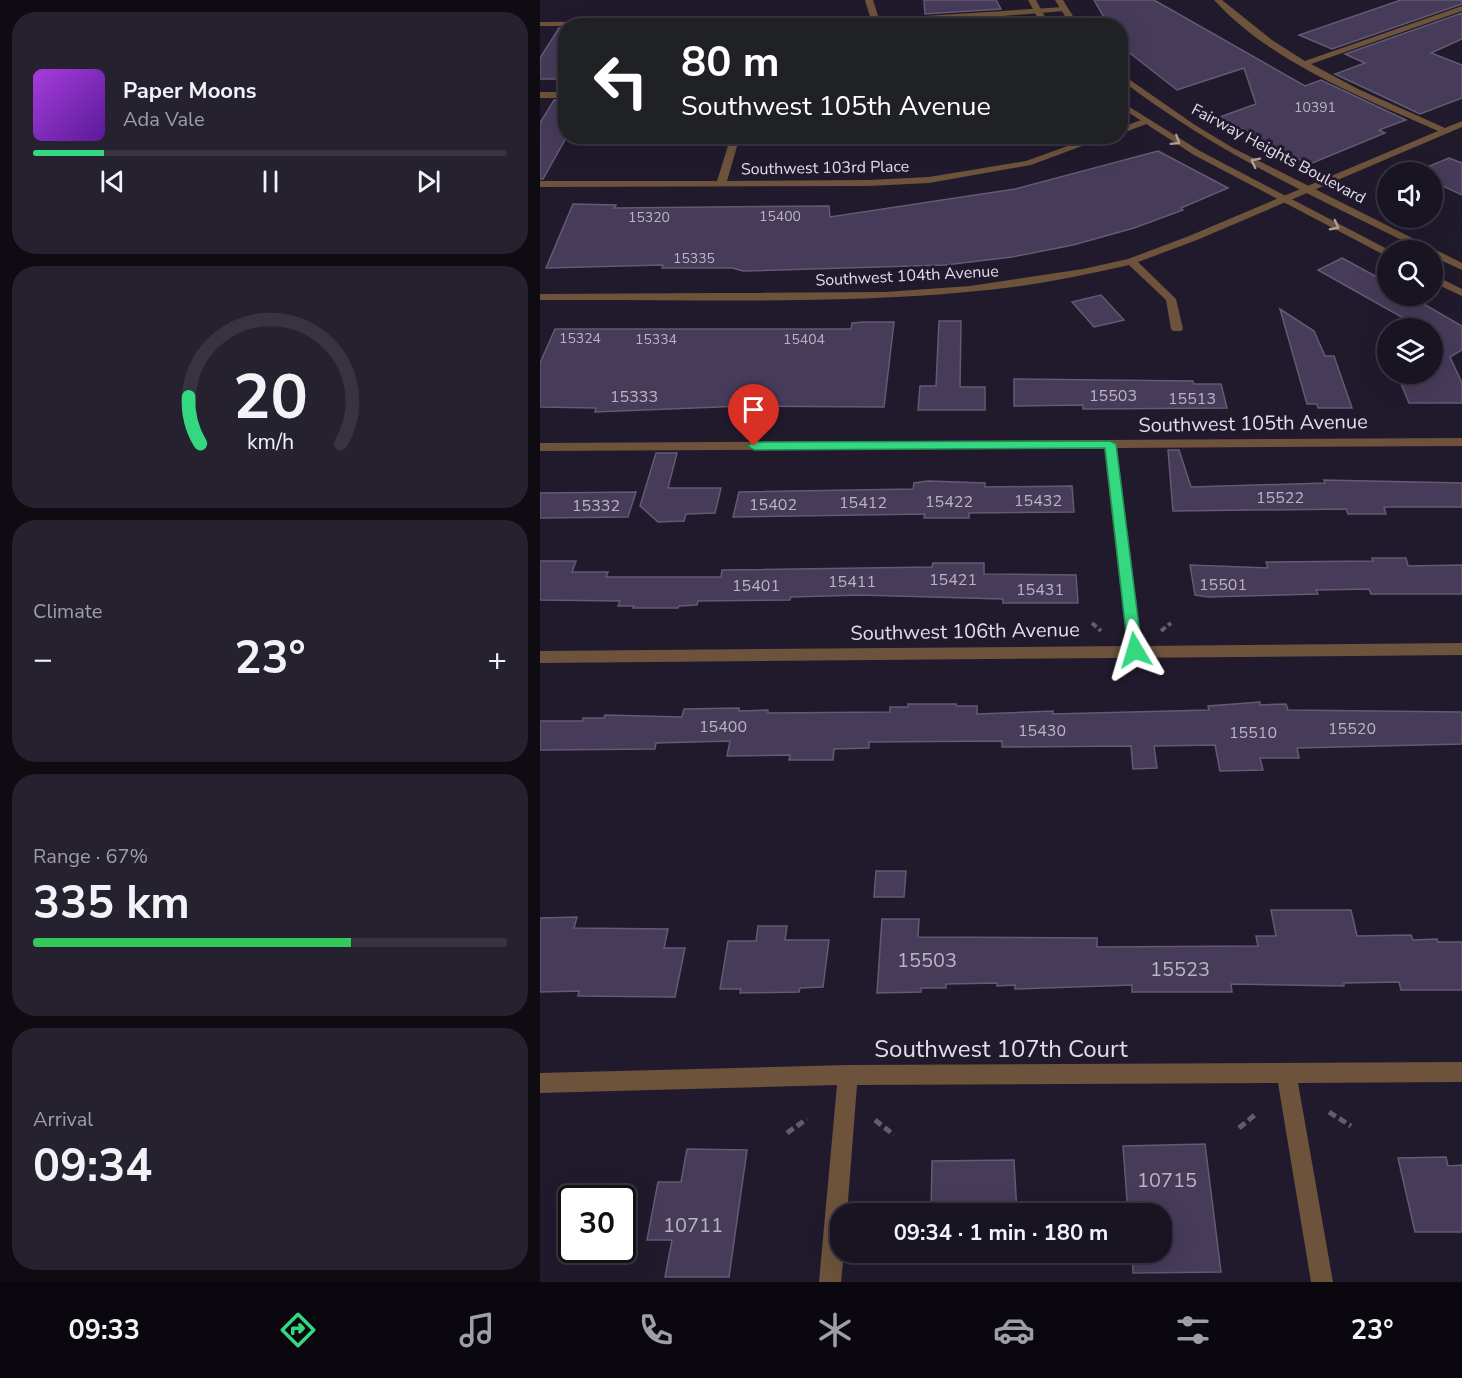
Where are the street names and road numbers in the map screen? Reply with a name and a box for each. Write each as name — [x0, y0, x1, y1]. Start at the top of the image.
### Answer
street label: Fairway Heights Boulevard — [1188, 99, 1370, 209]
street label: Southwest 103rd Place — [741, 156, 909, 180]
street label: Southwest 104th Avenue — [815, 260, 999, 292]
street label: Southwest 105th Avenue — [1138, 408, 1368, 439]
street label: Southwest 106th Avenue — [850, 616, 1080, 647]
street label: Southwest 107th Court — [874, 1033, 1128, 1065]

